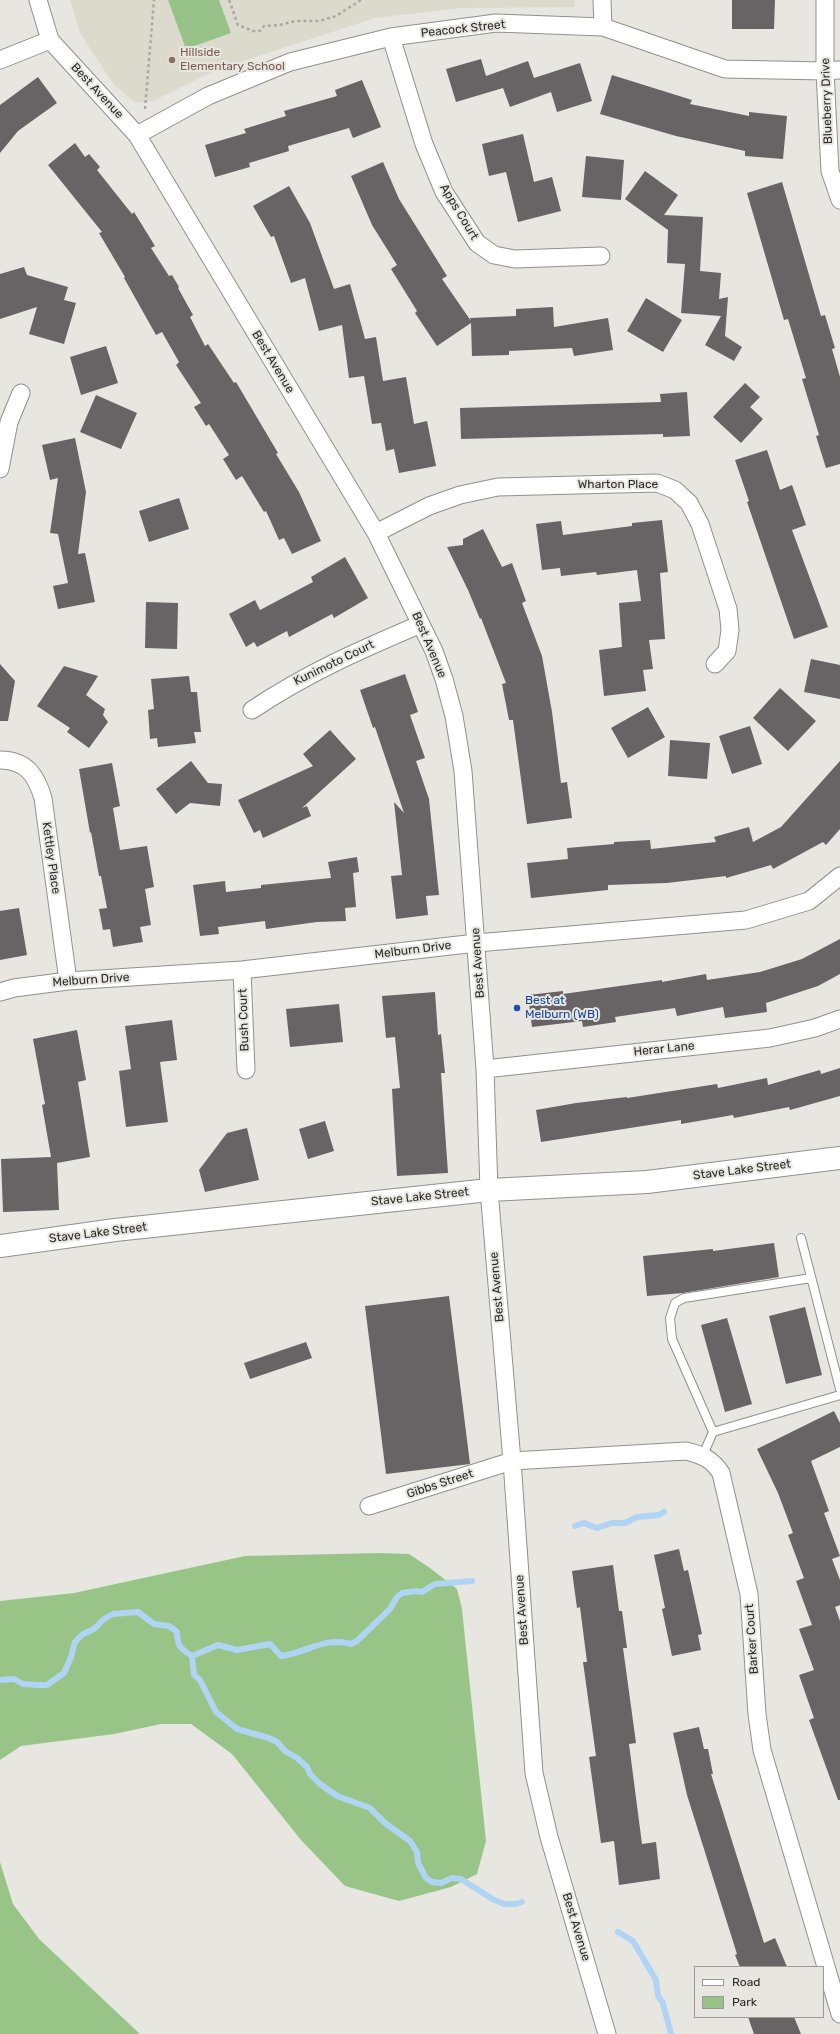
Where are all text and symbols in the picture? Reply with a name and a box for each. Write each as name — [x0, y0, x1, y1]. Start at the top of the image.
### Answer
street label: Peacock Street — [420, 17, 506, 41]
place label: Hillside Elementary School — [180, 46, 285, 74]
marker: Hillside Elementary School — [167, 55, 177, 65]
street label: Blueberry Drive — [818, 58, 836, 144]
street label: Best Avenue — [68, 60, 126, 122]
street label: Apps Court — [437, 181, 481, 243]
street label: Best Avenue — [249, 328, 297, 396]
street label: Wharton Place — [578, 478, 658, 492]
street label: Best Avenue — [409, 610, 449, 680]
street label: Kunimoto Court — [291, 637, 377, 689]
street label: Kettley Place — [39, 821, 63, 895]
street label: Best Avenue — [468, 927, 488, 999]
street label: Melburn Drive — [374, 938, 452, 962]
street label: Melburn Drive — [52, 970, 130, 990]
street label: Bush Court — [236, 988, 252, 1052]
place label: Best at Melburn (WB) — [525, 994, 599, 1022]
marker: Best at Melburn (WB) — [512, 1003, 522, 1013]
street label: Herar Lane — [633, 1039, 695, 1059]
street label: Stave Lake Street — [692, 1157, 792, 1183]
street label: Stave Lake Street — [370, 1185, 470, 1209]
street label: Stave Lake Street — [48, 1220, 148, 1246]
street label: Best Avenue — [487, 1251, 507, 1323]
street label: Gibbs Street — [405, 1466, 475, 1502]
street label: Best Avenue — [512, 1574, 532, 1646]
street label: Barker Court — [742, 1603, 762, 1675]
street label: Best Avenue — [559, 1891, 593, 1963]
legend — [694, 1966, 824, 2018]
text: Road — [732, 1975, 760, 1989]
text: Park — [732, 1995, 757, 2009]

